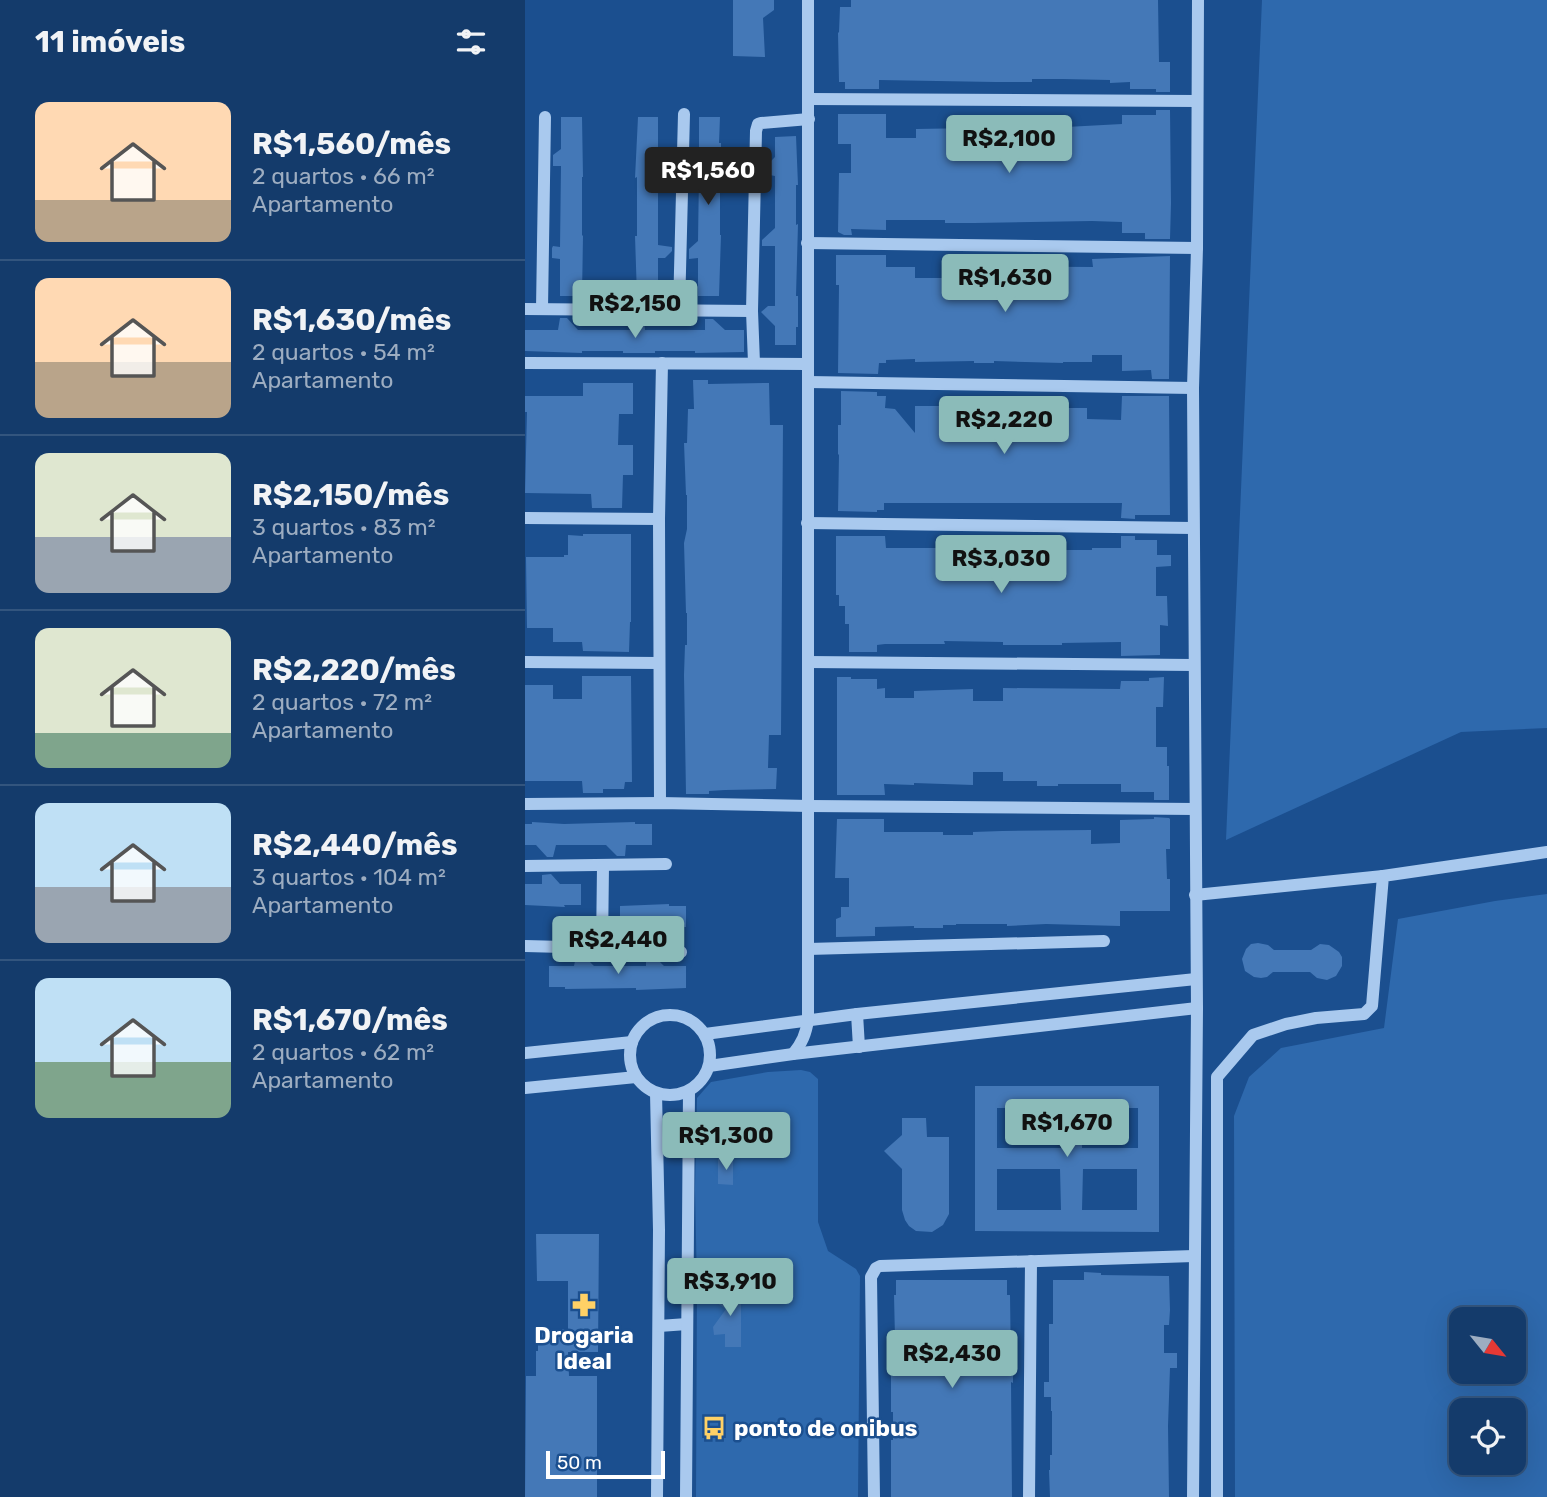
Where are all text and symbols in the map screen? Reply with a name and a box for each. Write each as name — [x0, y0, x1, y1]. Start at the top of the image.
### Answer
icon: filters — [452, 23, 490, 61]
text: 11 imóveis — [35, 24, 185, 60]
pin: R$2,100 — [944, 116, 1074, 175]
text: R$2,100 — [962, 124, 1056, 152]
text: R$1,560/mês — [252, 126, 451, 162]
icon: home — [91, 130, 175, 214]
pin: R$1,560 — [643, 148, 773, 207]
text: R$1,560 — [661, 156, 755, 184]
text: 2 quartos · 66 m² — [252, 162, 435, 190]
text: Apartamento — [252, 190, 394, 218]
pin: R$1,630 — [940, 254, 1070, 314]
text: R$1,630 — [958, 263, 1052, 291]
pin: R$2,150 — [570, 280, 700, 340]
text: R$2,150 — [588, 289, 682, 317]
text: R$1,630/mês — [252, 302, 451, 338]
icon: home — [91, 306, 175, 390]
text: 2 quartos · 54 m² — [252, 338, 435, 366]
text: Apartamento — [252, 366, 394, 394]
pin: R$2,220 — [939, 396, 1069, 456]
text: R$2,220 — [955, 405, 1053, 433]
text: R$2,150/mês — [252, 477, 449, 513]
icon: home — [91, 481, 175, 565]
text: 3 quartos · 83 m² — [252, 513, 436, 541]
pin: R$3,030 — [936, 536, 1066, 595]
text: Apartamento — [252, 541, 394, 569]
text: R$3,030 — [951, 544, 1051, 572]
text: R$2,220/mês — [252, 652, 456, 688]
icon: home — [91, 656, 175, 740]
text: 2 quartos · 72 m² — [252, 688, 432, 716]
text: Apartamento — [252, 716, 394, 744]
text: R$2,440/mês — [252, 827, 458, 863]
icon: home — [91, 831, 175, 915]
text: 3 quartos · 104 m² — [252, 863, 446, 891]
text: Apartamento — [252, 891, 394, 919]
pin: R$2,440 — [553, 916, 683, 976]
text: R$2,440 — [568, 925, 668, 953]
text: R$1,670/mês — [252, 1002, 448, 1038]
icon: home — [91, 1006, 175, 1090]
text: 2 quartos · 62 m² — [252, 1038, 434, 1066]
text: Apartamento — [252, 1066, 394, 1094]
pin: R$1,670 — [1002, 1100, 1132, 1159]
text: R$1,670 — [1021, 1108, 1113, 1136]
pin: R$1,300 — [661, 1112, 791, 1172]
text: R$1,300 — [678, 1121, 774, 1149]
pin: R$3,910 — [665, 1258, 795, 1318]
text: R$3,910 — [683, 1267, 777, 1295]
pharmacy icon: Drogaria Ideal — [570, 1291, 598, 1319]
north arrow — [1449, 1307, 1526, 1384]
map controls — [1449, 1307, 1526, 1475]
place label: Drogaria Ideal — [534, 1321, 634, 1375]
pin: R$2,430 — [887, 1330, 1017, 1390]
text: R$2,430 — [903, 1339, 1001, 1367]
button: locate — [1449, 1398, 1526, 1475]
bus stop icon: ponto de onibus — [700, 1414, 728, 1442]
place label: ponto de onibus — [734, 1414, 918, 1442]
scale bar — [546, 1448, 665, 1480]
text: 50 m — [557, 1451, 602, 1474]

